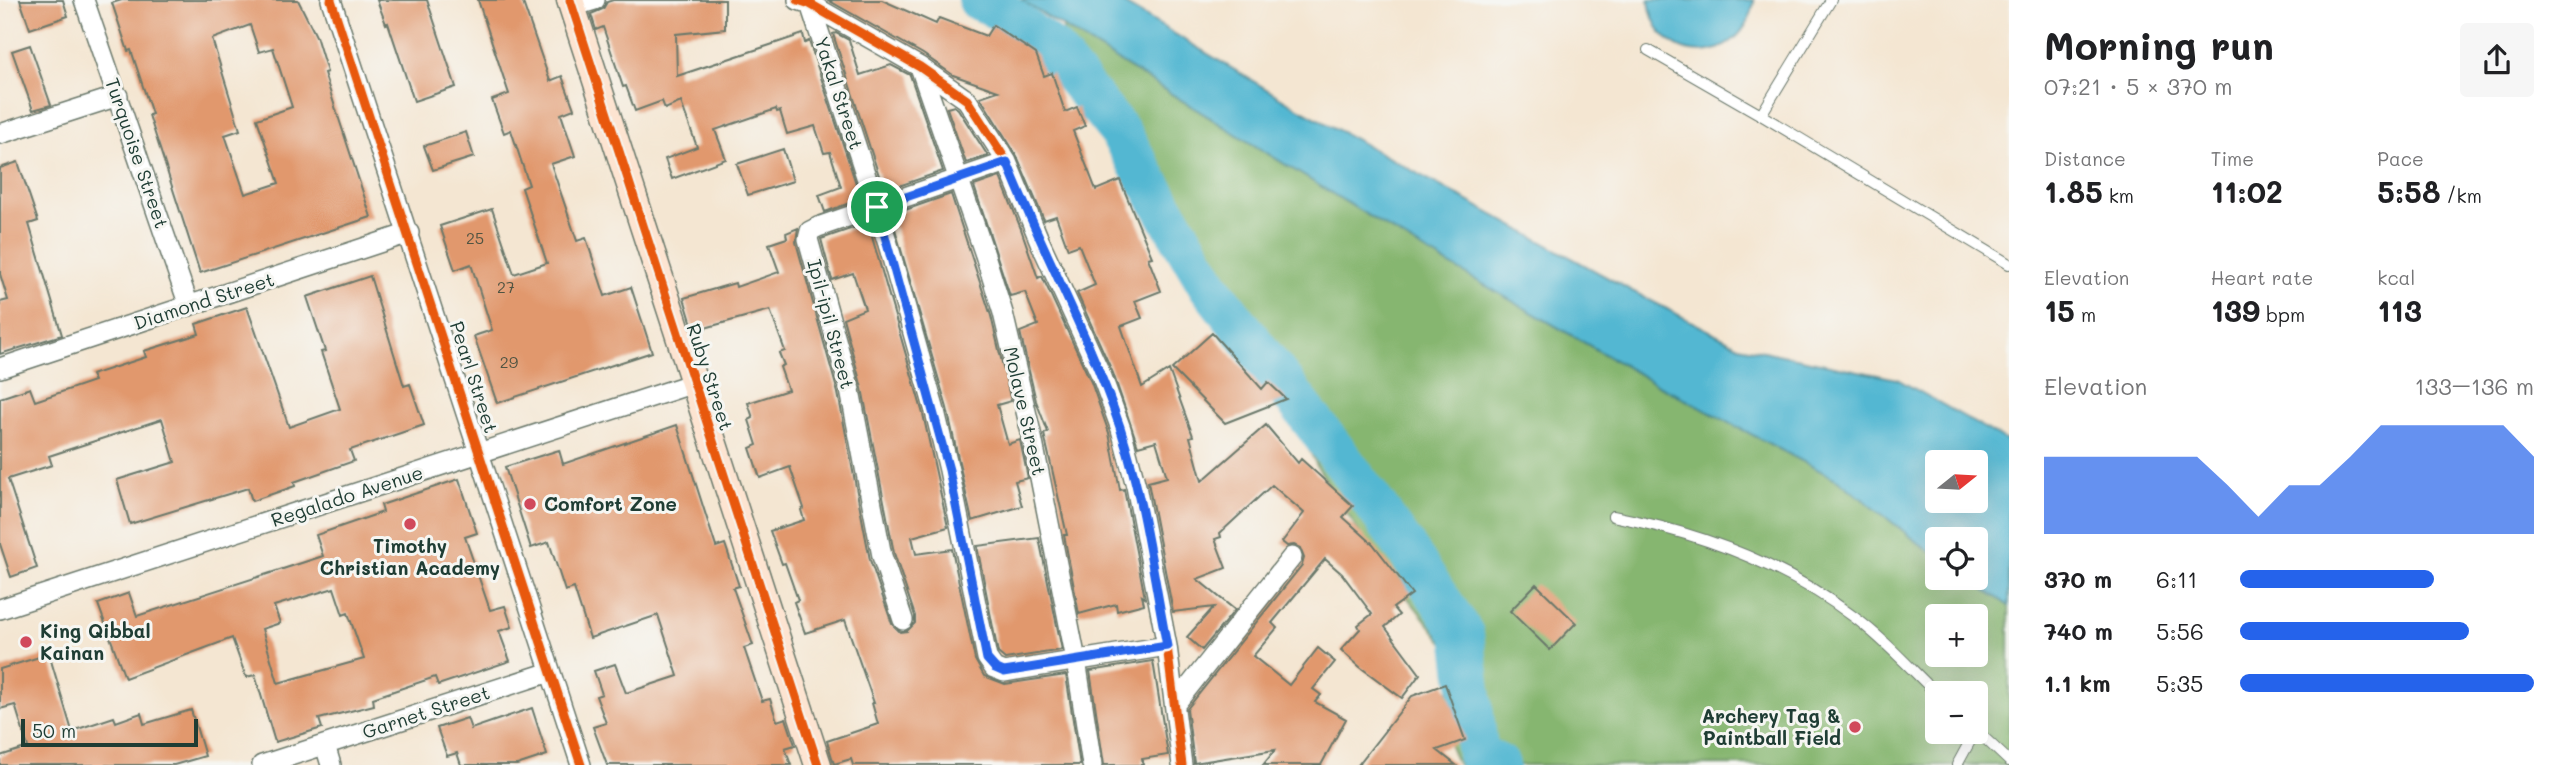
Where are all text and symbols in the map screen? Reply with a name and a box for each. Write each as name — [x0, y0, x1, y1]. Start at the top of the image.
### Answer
text: Morning run — [2044, 20, 2274, 70]
button: share — [2460, 23, 2534, 97]
street label: Yakal Street — [809, 33, 870, 153]
text: 07:21 · 5 × 370 m — [2044, 71, 2233, 101]
street label: Turquoise Street — [100, 74, 175, 231]
text: Distance — [2044, 146, 2126, 171]
text: Time — [2211, 146, 2254, 171]
text: Pace — [2377, 146, 2424, 171]
text: 1.85 — [2044, 171, 2103, 211]
text: 11:02 — [2211, 171, 2283, 211]
text: 5:58 — [2377, 171, 2440, 211]
pin — [847, 177, 907, 237]
text: km — [2103, 183, 2134, 208]
text: /km — [2440, 183, 2482, 208]
icon: arrive — [858, 188, 896, 226]
house number: 25 — [466, 227, 484, 248]
street label: Ipil-ipil Street — [802, 256, 861, 391]
text: Elevation — [2044, 265, 2129, 290]
text: Heart rate — [2211, 265, 2313, 290]
text: kcal — [2377, 265, 2415, 290]
street label: Diamond Street — [130, 266, 277, 335]
house number: 27 — [497, 276, 515, 297]
text: 15 — [2044, 290, 2075, 330]
text: 139 — [2211, 290, 2260, 330]
text: 113 — [2377, 290, 2422, 330]
text: m — [2075, 302, 2096, 327]
text: bpm — [2260, 302, 2305, 327]
street label: Pearl Street — [445, 318, 504, 436]
street label: Ruby Street — [681, 320, 740, 434]
street label: Molave Street — [999, 344, 1052, 478]
house number: 29 — [500, 351, 518, 372]
text: Elevation — [2044, 371, 2147, 401]
text: 133–136 m — [2415, 371, 2534, 401]
north arrow — [1925, 450, 1988, 513]
map controls — [1925, 450, 1988, 744]
street label: Regalado Avenue — [268, 459, 426, 532]
place label: Comfort Zone — [544, 491, 677, 516]
marker: Comfort Zone — [522, 496, 538, 512]
marker: Timothy Christian Academy — [402, 516, 418, 532]
button: locate — [1925, 527, 1988, 590]
place label: Timothy Christian Academy — [320, 533, 500, 580]
text: 370 m — [2044, 564, 2112, 594]
text: 6:11 — [2156, 564, 2198, 594]
button: + — [1925, 604, 1988, 667]
text: 740 m — [2044, 616, 2113, 646]
text: 5:56 — [2156, 616, 2204, 646]
place label: King Qibbal Kainan — [40, 618, 151, 665]
marker: King Qibbal Kainan — [18, 634, 34, 650]
text: 1.1 km — [2044, 668, 2110, 698]
text: 5:35 — [2156, 668, 2203, 698]
street label: Garnet Street — [359, 679, 493, 744]
button: − — [1925, 681, 1988, 744]
place label: Archery Tag & Paintball Field — [1702, 703, 1841, 750]
scale bar — [21, 716, 198, 748]
text: 50 m — [32, 718, 76, 743]
marker: Archery Tag & Paintball Field — [1847, 719, 1863, 735]

